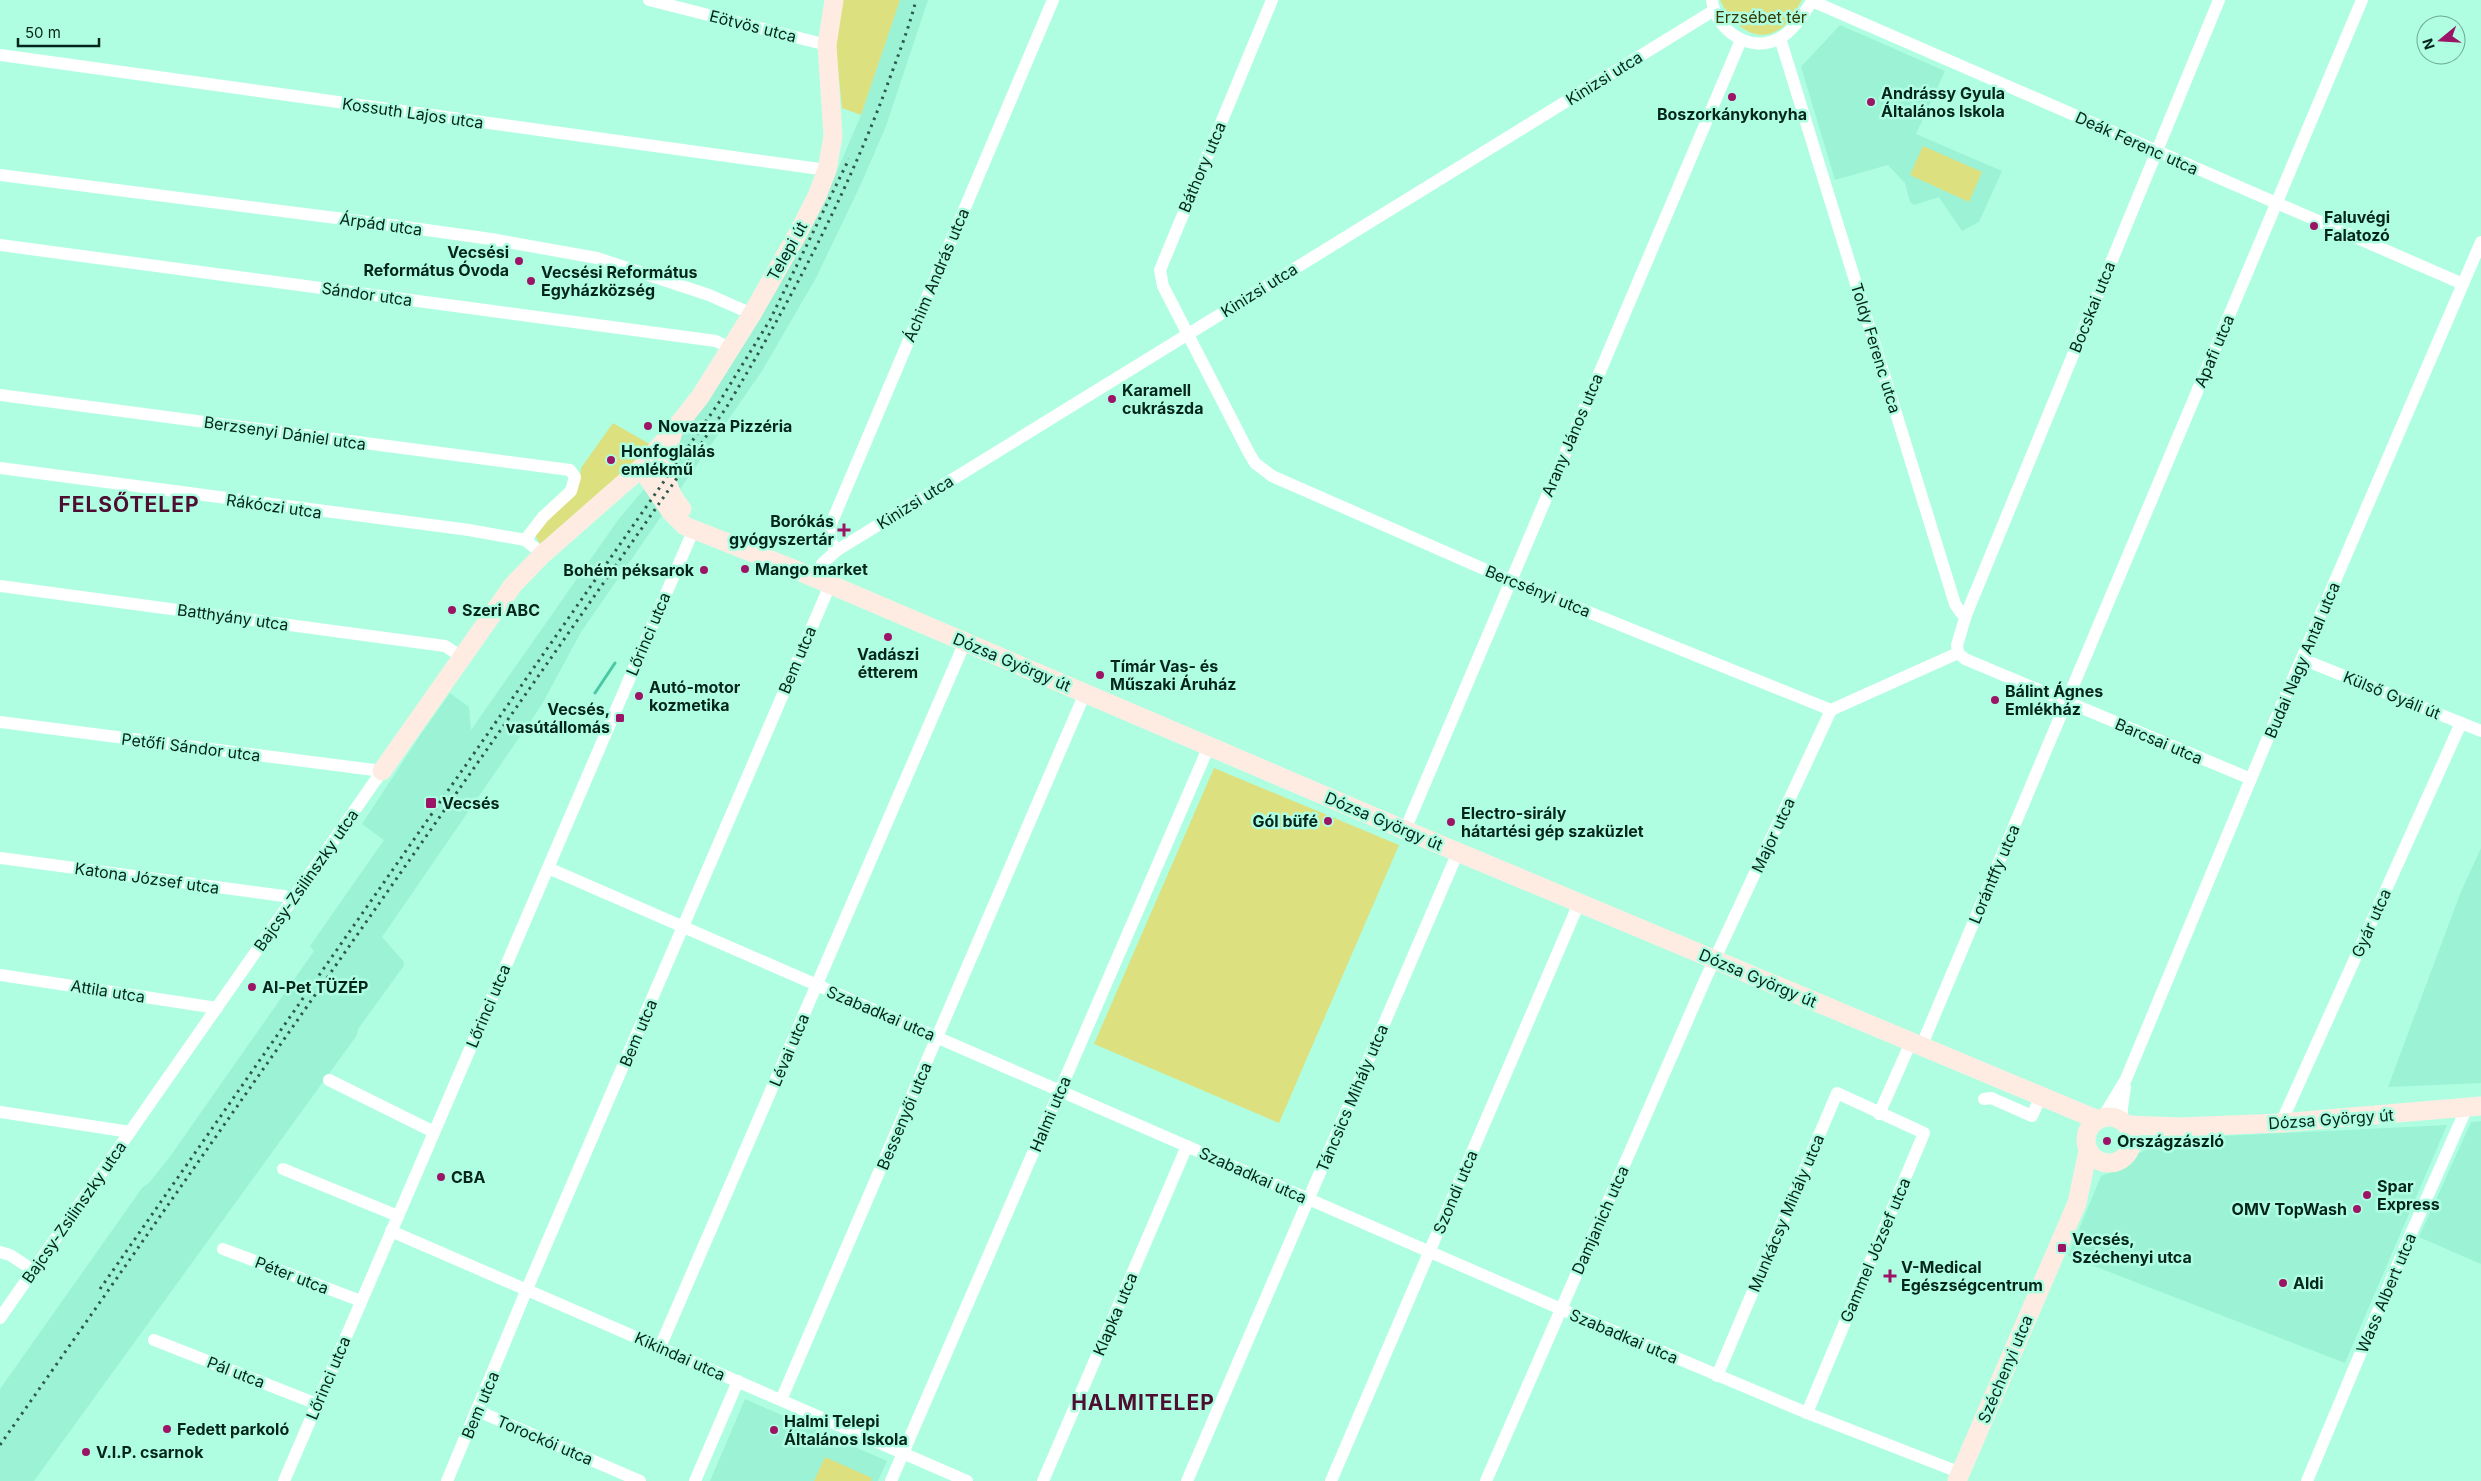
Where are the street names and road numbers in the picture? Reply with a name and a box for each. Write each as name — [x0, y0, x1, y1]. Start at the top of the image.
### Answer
street label: Eötvös utca — [708, 6, 798, 46]
street label: Kinizsi utca — [1562, 47, 1646, 109]
street label: Kossuth Lajos utca — [341, 93, 485, 133]
street label: Deák Ferenc utca — [2072, 107, 2202, 179]
street label: Báthory utca — [1174, 119, 1230, 215]
street label: Áchim András utca — [899, 205, 973, 345]
street label: Árpád utca — [338, 208, 424, 240]
street label: Telepi út — [763, 218, 811, 284]
street label: Bocskai utca — [2065, 258, 2119, 356]
street label: Kinizsi utca — [1217, 259, 1301, 321]
street label: Sándor utca — [320, 278, 414, 310]
street label: Toldy Ferenc utca — [1847, 280, 1905, 416]
street label: Apafi utca — [2190, 312, 2238, 390]
street label: Arany János utca — [1537, 370, 1607, 500]
street label: Berzsenyi Dániel utca — [203, 412, 367, 454]
street label: Kinizsi utca — [873, 471, 957, 533]
street label: Rákóczi utca — [225, 489, 323, 523]
street label: Bercsényi utca — [1482, 561, 1594, 621]
street label: Budai Nagy Antal utca — [2260, 579, 2344, 741]
street label: Lőrinci utca — [621, 589, 675, 679]
street label: Batthyány utca — [176, 599, 290, 635]
street label: Bem utca — [774, 623, 820, 697]
street label: Dózsa György út — [950, 628, 1074, 696]
street label: Külső Gyáli út — [2341, 666, 2443, 724]
street label: Barcsai utca — [2112, 714, 2206, 768]
street label: Petőfi Sándor utca — [120, 729, 262, 765]
street label: Dózsa György út — [1322, 787, 1446, 855]
street label: Major utca — [1747, 794, 1799, 876]
street label: Bajcsy-Zsilinszky utca — [249, 805, 363, 955]
street label: Lorántffy utca — [1964, 822, 2024, 926]
street label: Katona József utca — [73, 858, 221, 898]
street label: Gyár utca — [2347, 886, 2395, 960]
street label: Dózsa György út — [1696, 944, 1820, 1012]
street label: Lőrinci utca — [461, 961, 515, 1051]
street label: Attila utca — [69, 975, 147, 1007]
street label: Szabadkai utca — [824, 981, 938, 1045]
street label: Bem utca — [615, 996, 661, 1070]
street label: Lévai utca — [765, 1011, 813, 1089]
street label: Táncsics Mihály utca — [1312, 1021, 1392, 1175]
street label: Bessenyői utca — [872, 1059, 936, 1173]
street label: Halmi utca — [1025, 1073, 1075, 1155]
street label: Dózsa György út — [2268, 1105, 2394, 1133]
street label: Munkácsy Mihály utca — [1744, 1131, 1828, 1295]
street label: Bajcsy-Zsilinszky utca — [17, 1137, 131, 1287]
street label: Szabadkai utca — [1196, 1142, 1310, 1208]
street label: Szondi utca — [1428, 1147, 1482, 1237]
street label: Damjanich utca — [1567, 1163, 1633, 1277]
street label: Gammel József utca — [1836, 1175, 1914, 1325]
street label: Wass Albert utca — [2352, 1230, 2420, 1356]
street label: Péter utca — [252, 1252, 332, 1298]
street label: Klapka utca — [1089, 1269, 1141, 1359]
street label: Szabadkai utca — [1567, 1304, 1681, 1368]
street label: Széchenyi utca — [1973, 1312, 2037, 1426]
street label: Kikindai utca — [632, 1327, 728, 1385]
street label: Lőrinci utca — [301, 1333, 355, 1423]
street label: Pál utca — [204, 1352, 268, 1392]
street label: Bem utca — [457, 1368, 503, 1442]
street label: Torockói utca — [494, 1411, 596, 1469]

